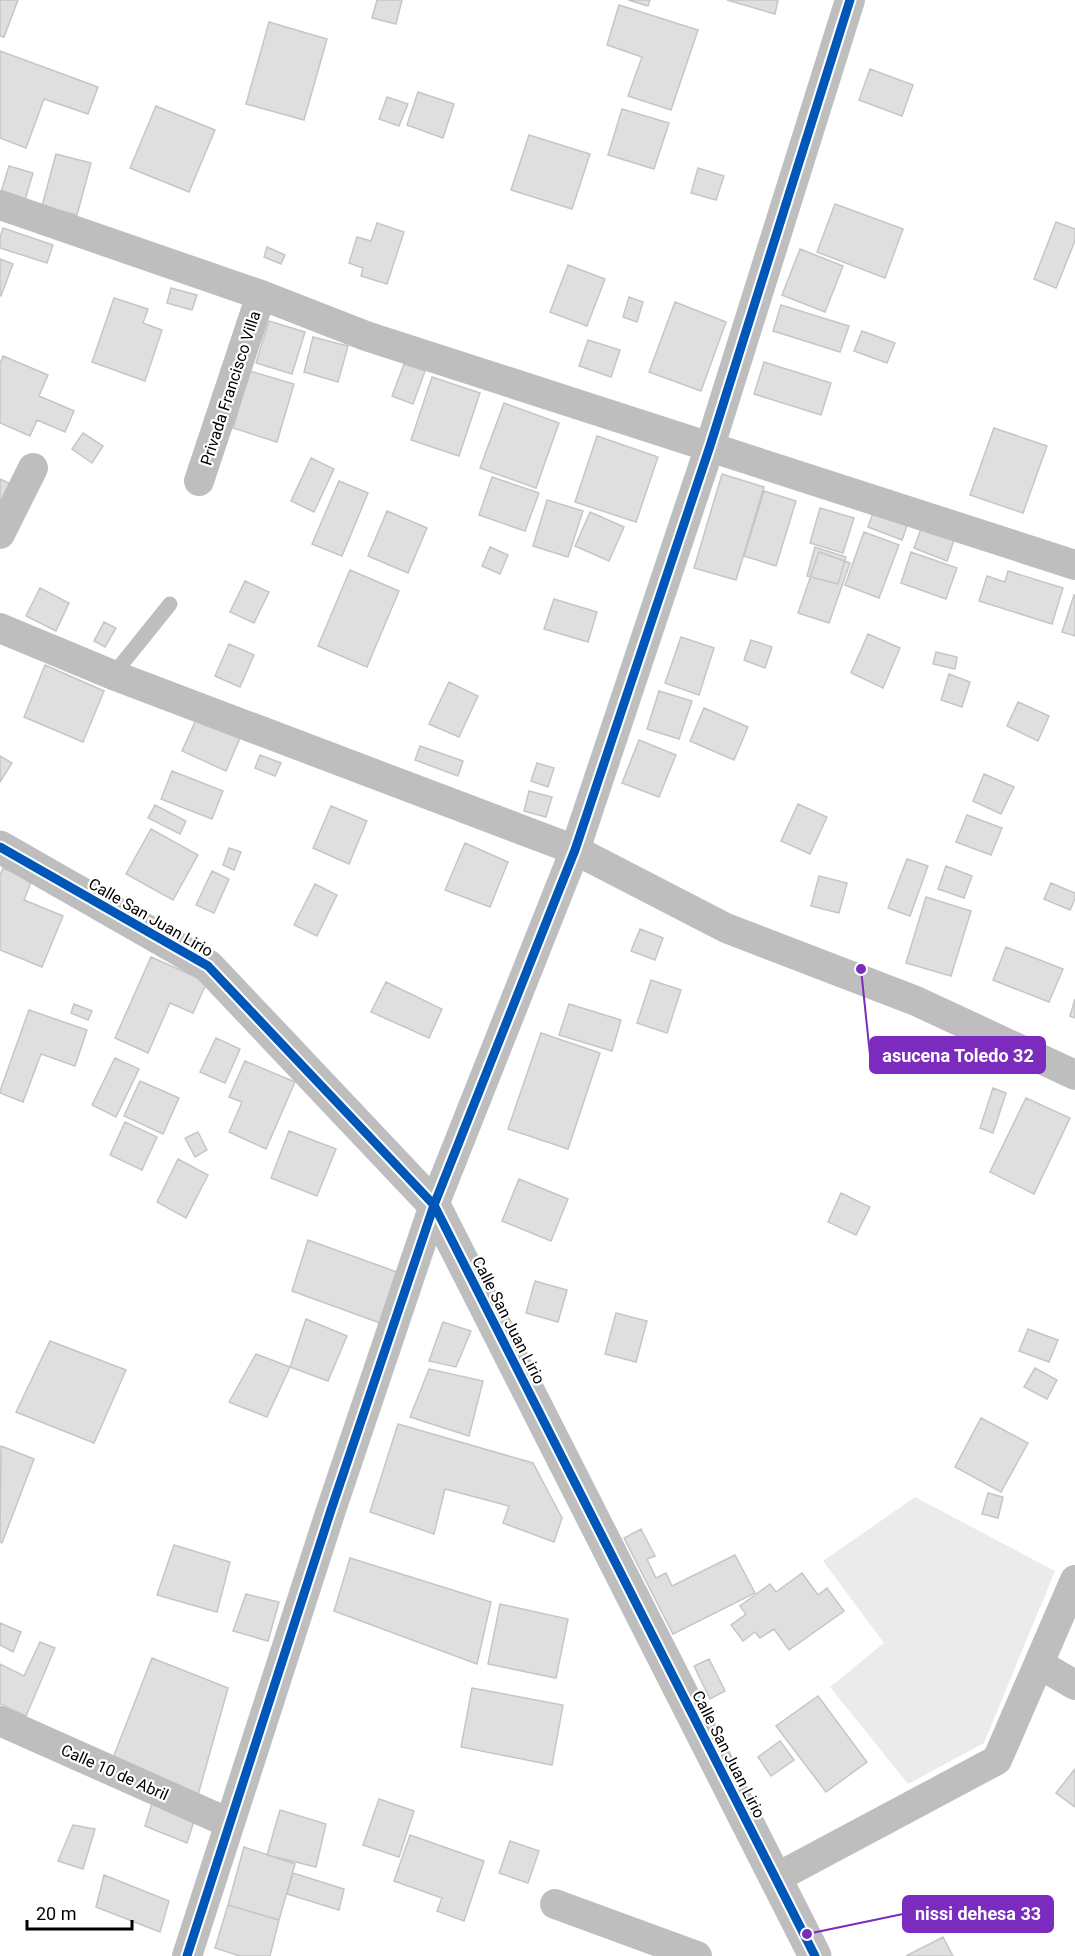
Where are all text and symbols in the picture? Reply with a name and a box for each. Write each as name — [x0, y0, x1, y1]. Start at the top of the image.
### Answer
street label: Privada Francisco Villa — [197, 309, 264, 468]
street label: Calle San Juan Lirio — [85, 874, 216, 961]
callout: asucena Toledo 32 — [870, 1037, 1045, 1073]
text: asucena Toledo 32 — [882, 1045, 1034, 1066]
street label: Calle San Juan Lirio — [468, 1253, 549, 1387]
street label: Calle San Juan Lirio — [688, 1687, 769, 1821]
street label: Calle 10 de Abril — [58, 1740, 171, 1805]
scale bar — [27, 1893, 132, 1931]
callout: nissi dehesa 33 — [903, 1896, 1053, 1932]
text: 20 m — [36, 1903, 76, 1924]
text: nissi dehesa 33 — [915, 1903, 1041, 1924]

